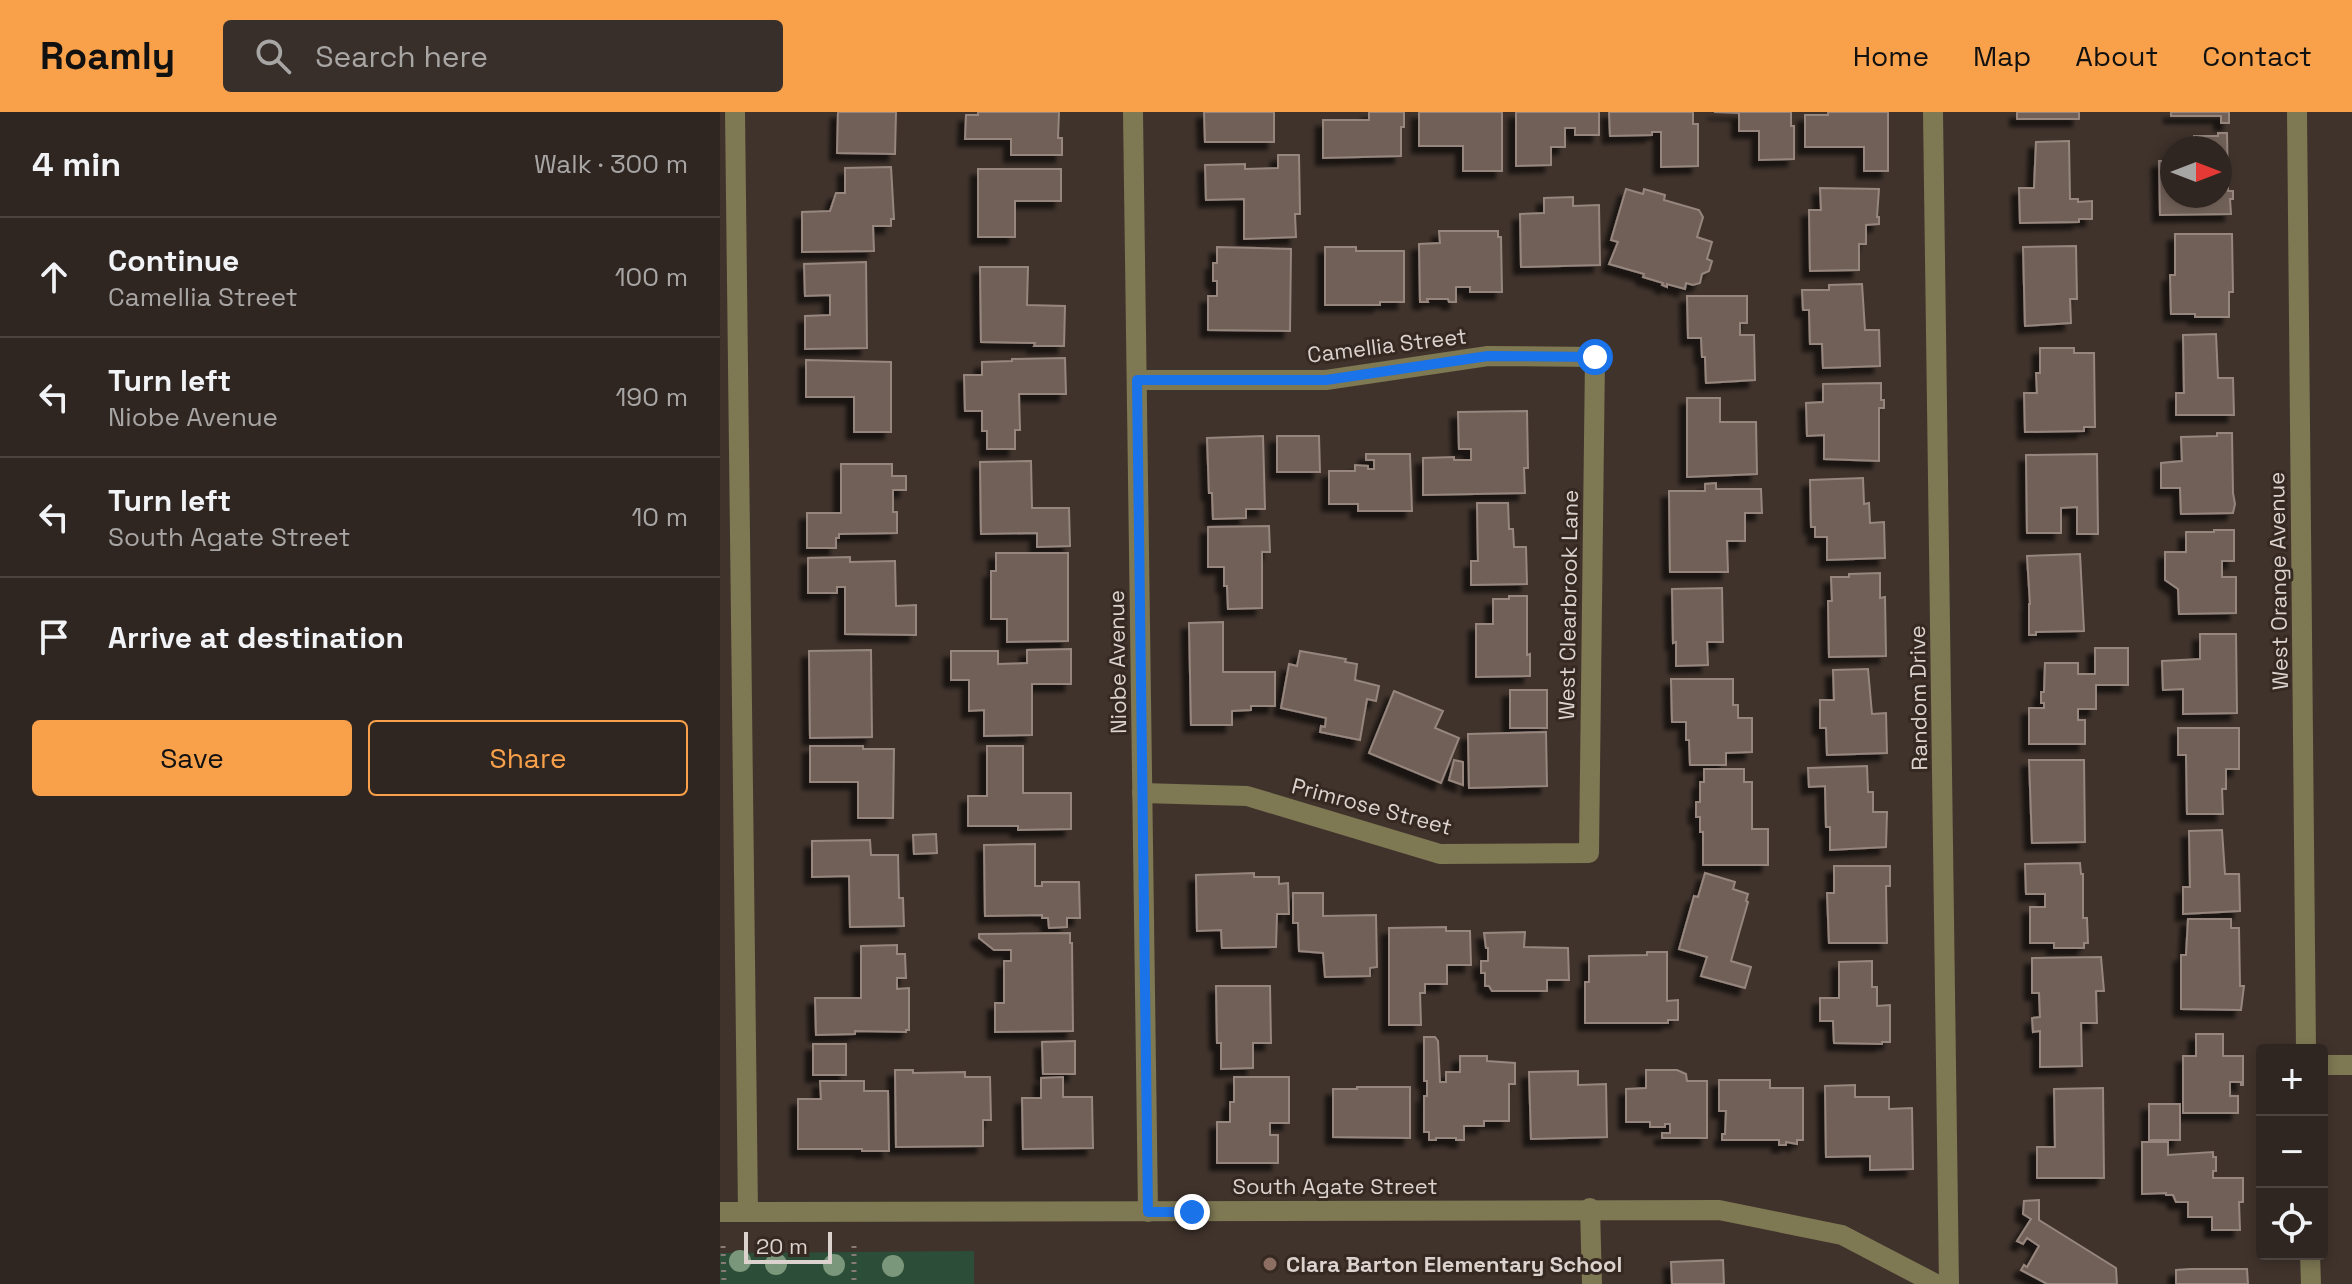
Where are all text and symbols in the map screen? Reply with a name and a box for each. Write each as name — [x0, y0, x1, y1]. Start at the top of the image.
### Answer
search box — [223, 20, 783, 92]
text: Roamly — [40, 32, 175, 80]
icon: search — [251, 34, 295, 78]
text: Search here — [315, 37, 488, 76]
text: Home — [1853, 38, 1929, 74]
text: Map — [1973, 38, 2031, 74]
text: About — [2075, 38, 2158, 74]
text: Contact — [2202, 38, 2312, 74]
north arrow — [2160, 136, 2232, 208]
text: 4 min — [32, 143, 121, 186]
text: Walk · 300 m — [534, 147, 688, 181]
text: Continue — [108, 241, 239, 280]
icon: ahead — [32, 255, 76, 299]
text: 100 m — [615, 260, 688, 294]
text: Camellia Street — [108, 280, 298, 314]
street label: Camellia Street — [1306, 321, 1468, 369]
route start — [1577, 339, 1613, 375]
text: Turn left — [108, 361, 231, 400]
icon: left — [32, 375, 76, 419]
text: 190 m — [616, 380, 688, 414]
text: Niobe Avenue — [108, 400, 278, 434]
street label: West Orange Avenue — [2262, 472, 2294, 690]
text: Turn left — [108, 481, 231, 520]
street label: West Clearbrook Lane — [1552, 490, 1584, 720]
icon: left — [32, 495, 76, 539]
text: 10 m — [631, 500, 688, 534]
text: South Agate Street — [108, 520, 350, 554]
street label: Niobe Avenue — [1102, 590, 1132, 734]
icon: arrive — [32, 615, 76, 659]
text: Arrive at destination — [108, 618, 404, 657]
street label: Random Drive — [1903, 625, 1933, 771]
button: Save — [32, 720, 352, 796]
button: Share — [368, 720, 688, 796]
street label: Primrose Street — [1289, 771, 1455, 841]
map controls — [2256, 1044, 2328, 1260]
button: + — [2256, 1044, 2328, 1116]
button: − — [2256, 1116, 2328, 1188]
street label: South Agate Street — [1232, 1172, 1438, 1200]
button: locate — [2256, 1188, 2328, 1260]
route end — [1174, 1194, 1210, 1230]
scale bar — [744, 1228, 832, 1264]
text: 20 m — [756, 1232, 808, 1260]
place label: Clara Barton Elementary School — [1286, 1250, 1622, 1278]
marker: Clara Barton Elementary School — [1261, 1255, 1279, 1273]

